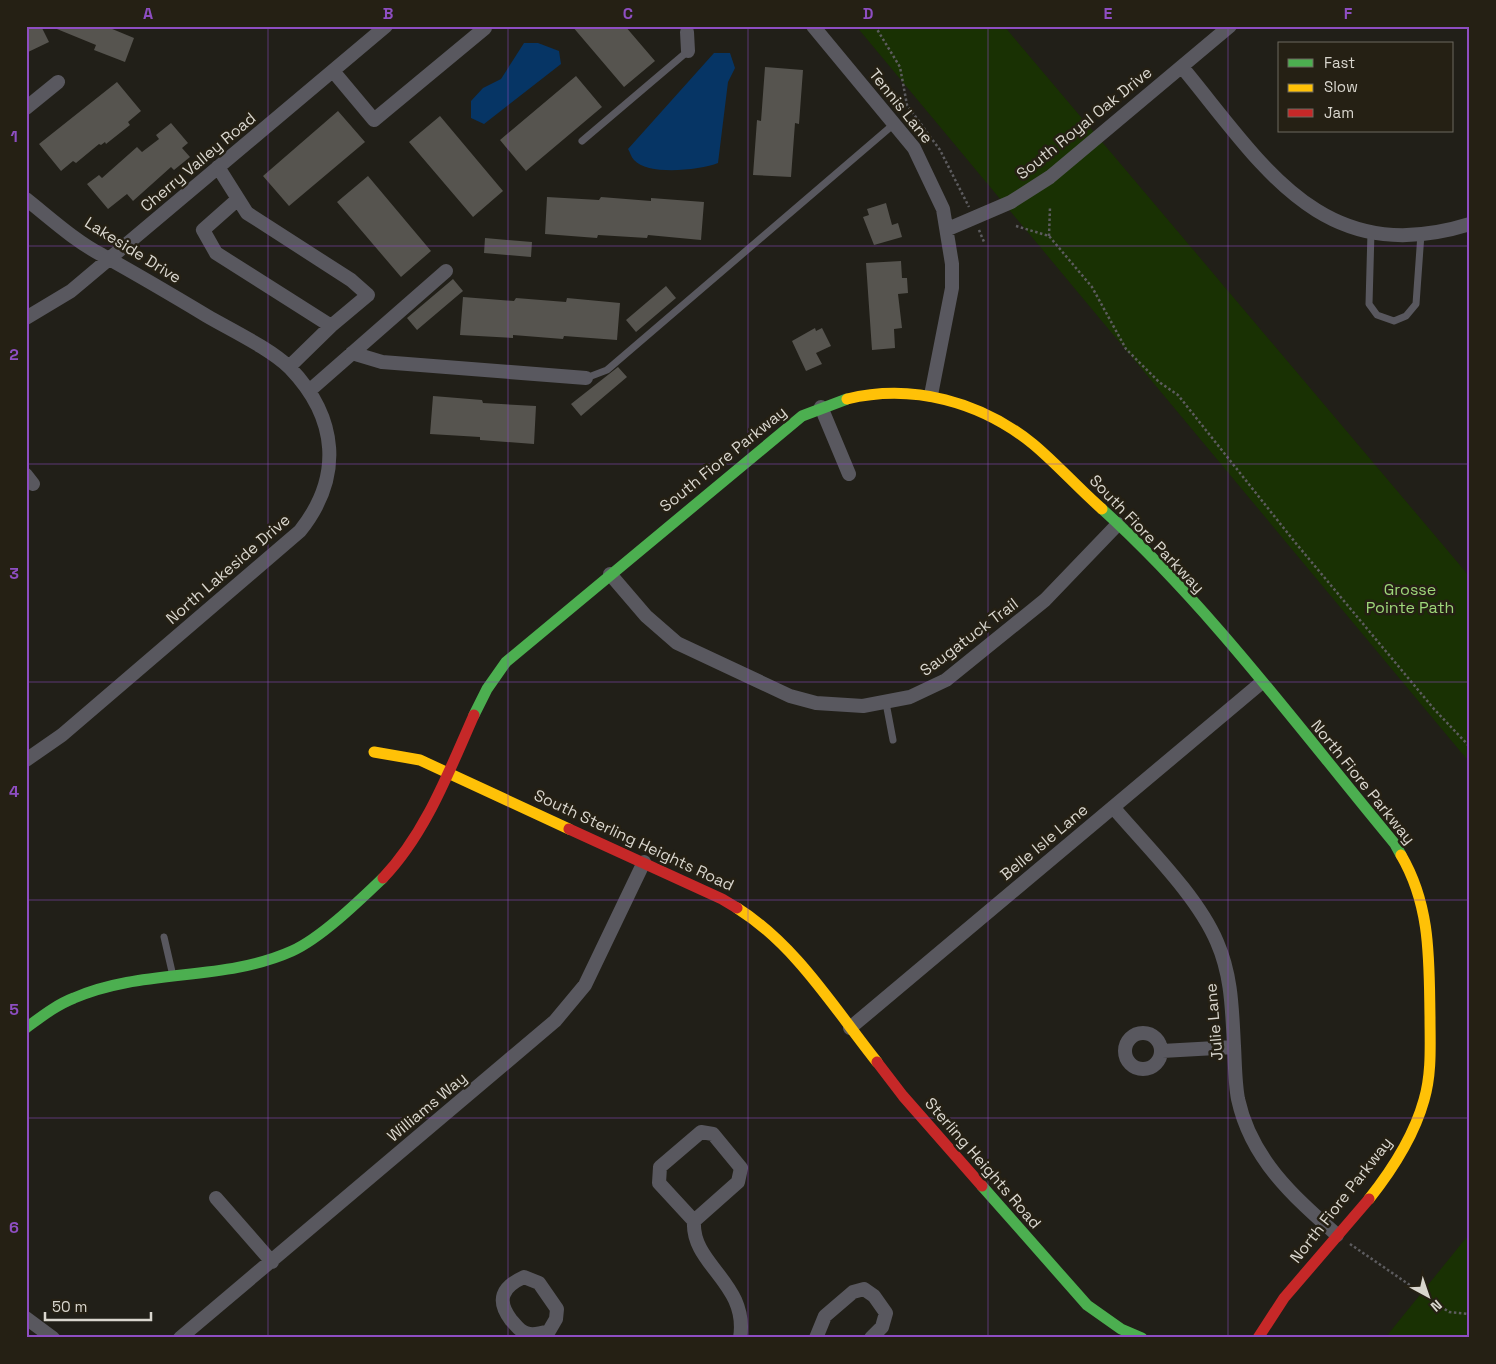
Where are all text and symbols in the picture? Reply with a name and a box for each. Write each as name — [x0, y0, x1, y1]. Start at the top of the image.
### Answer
text: A — [143, 3, 153, 24]
text: B — [383, 3, 393, 24]
text: C — [623, 3, 633, 24]
text: D — [863, 3, 873, 24]
text: E — [1104, 3, 1113, 24]
text: F — [1344, 3, 1353, 24]
legend — [1278, 42, 1454, 132]
text: Fast — [1324, 53, 1355, 72]
street label: South Royal Oak Drive — [1012, 62, 1156, 184]
street label: Tennis Lane — [864, 64, 938, 148]
text: Slow — [1324, 77, 1358, 96]
text: Jam — [1324, 103, 1354, 122]
street label: Cherry Valley Road — [136, 108, 260, 216]
text: 1 — [10, 126, 18, 147]
street label: Lakeside Drive — [81, 212, 185, 288]
text: 2 — [9, 344, 19, 365]
street label: South Fiore Parkway — [655, 401, 791, 517]
street label: South Fiore Parkway — [1085, 470, 1209, 598]
street label: North Lakeside Drive — [161, 509, 295, 629]
text: 3 — [9, 563, 19, 584]
park label: Grosse Pointe Path — [1366, 579, 1454, 618]
street label: Saugatuck Trail — [916, 593, 1022, 681]
street label: North Fiore Parkway — [1306, 715, 1420, 849]
text: 4 — [9, 781, 19, 802]
street label: South Sterling Heights Road — [531, 784, 737, 896]
street label: Belle Isle Lane — [996, 799, 1092, 885]
street label: Julie Lane — [1200, 982, 1228, 1062]
text: 5 — [9, 999, 19, 1020]
street label: Williams Way — [383, 1068, 471, 1146]
street label: Sterling Heights Road — [920, 1093, 1046, 1233]
street label: North Fiore Parkway — [1285, 1133, 1397, 1267]
text: 6 — [9, 1217, 19, 1238]
north arrow — [1404, 1272, 1454, 1322]
scale bar — [45, 1289, 151, 1321]
text: N — [1427, 1296, 1446, 1316]
text: 50 m — [52, 1297, 87, 1316]

